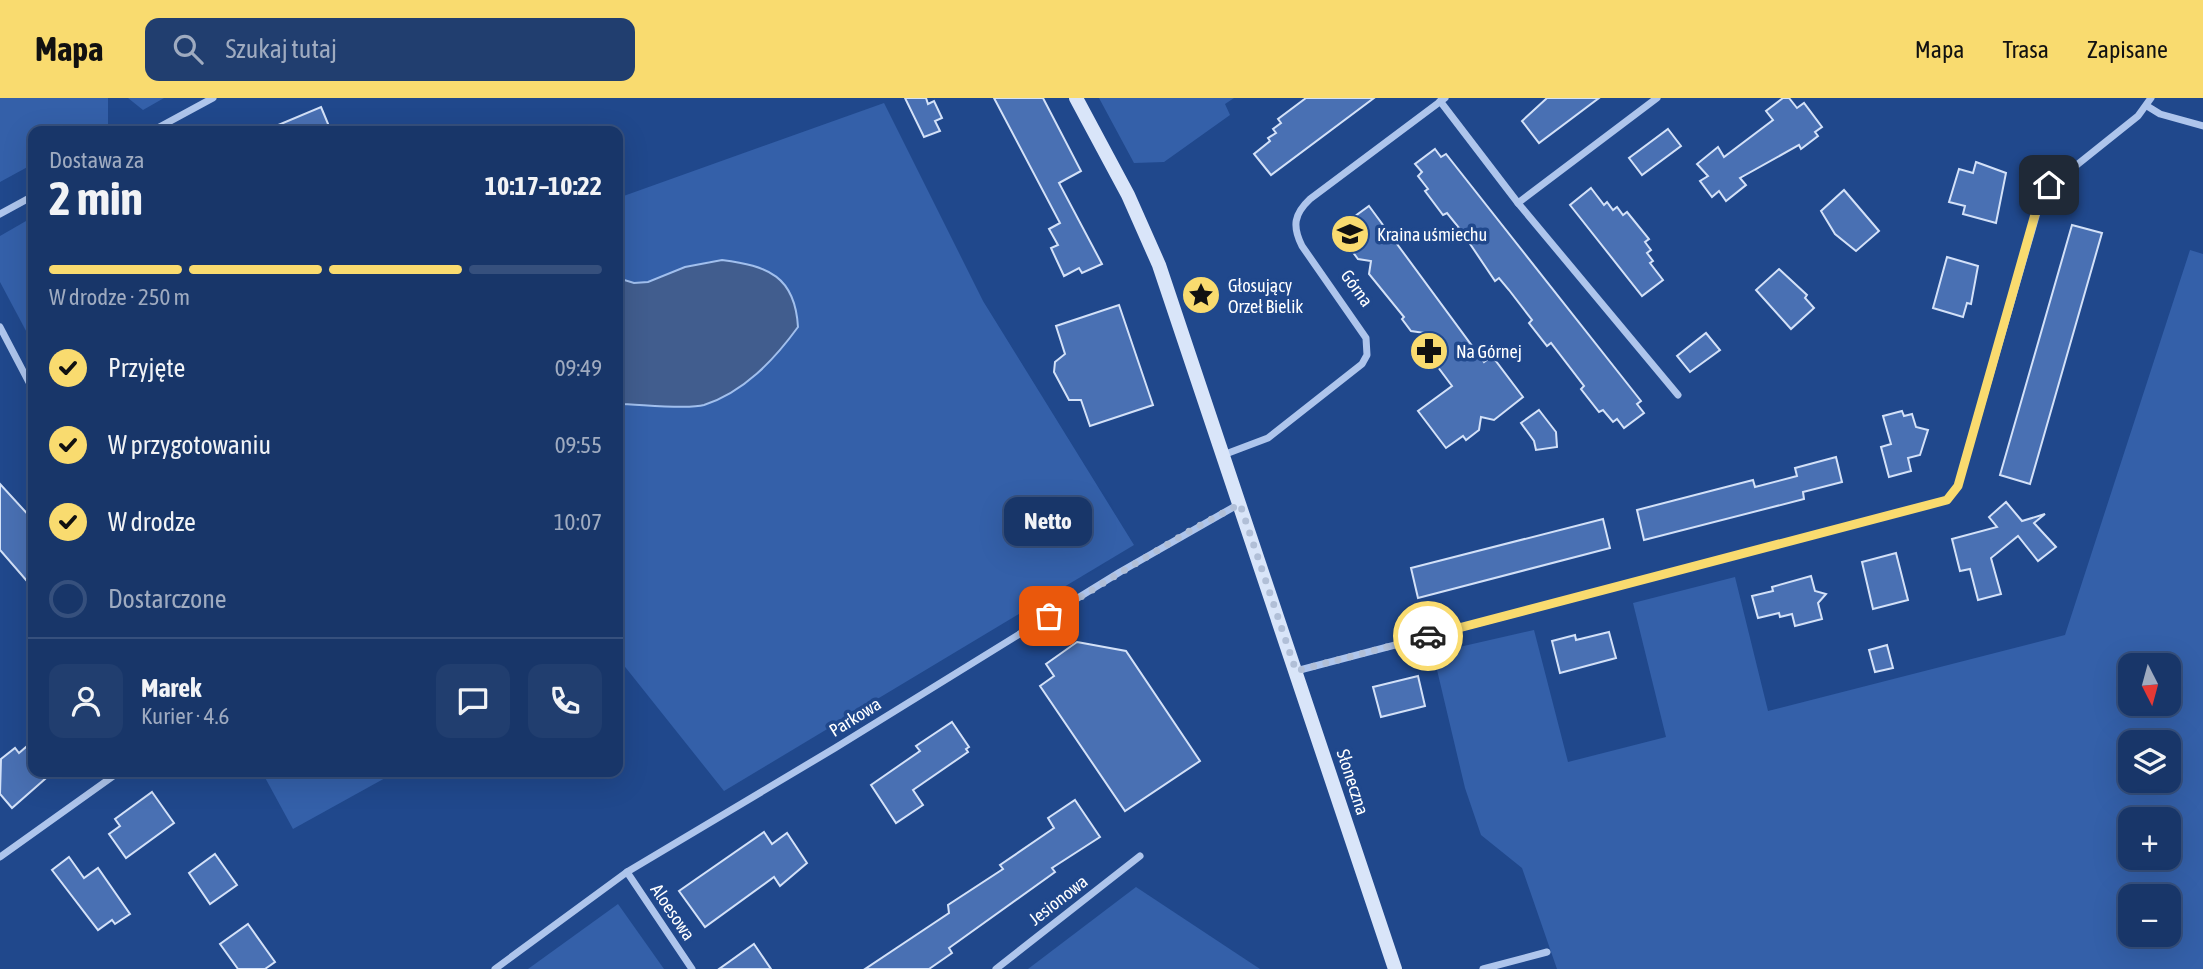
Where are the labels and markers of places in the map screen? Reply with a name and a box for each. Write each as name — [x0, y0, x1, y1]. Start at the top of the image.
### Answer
pin — [2019, 155, 2079, 215]
school or university icon: Kraina uśmiechu — [1329, 213, 1371, 255]
place label: Kraina uśmiechu — [1377, 224, 1487, 245]
place icon: Głosujący Orzeł Bielik — [1180, 274, 1222, 316]
place label: Głosujący Orzeł Bielik — [1228, 275, 1303, 317]
pharmacy icon: Na Górnej — [1408, 330, 1450, 372]
place label: Na Górnej — [1456, 341, 1522, 362]
callout: Netto — [1005, 497, 1093, 546]
pin — [1019, 586, 1079, 646]

